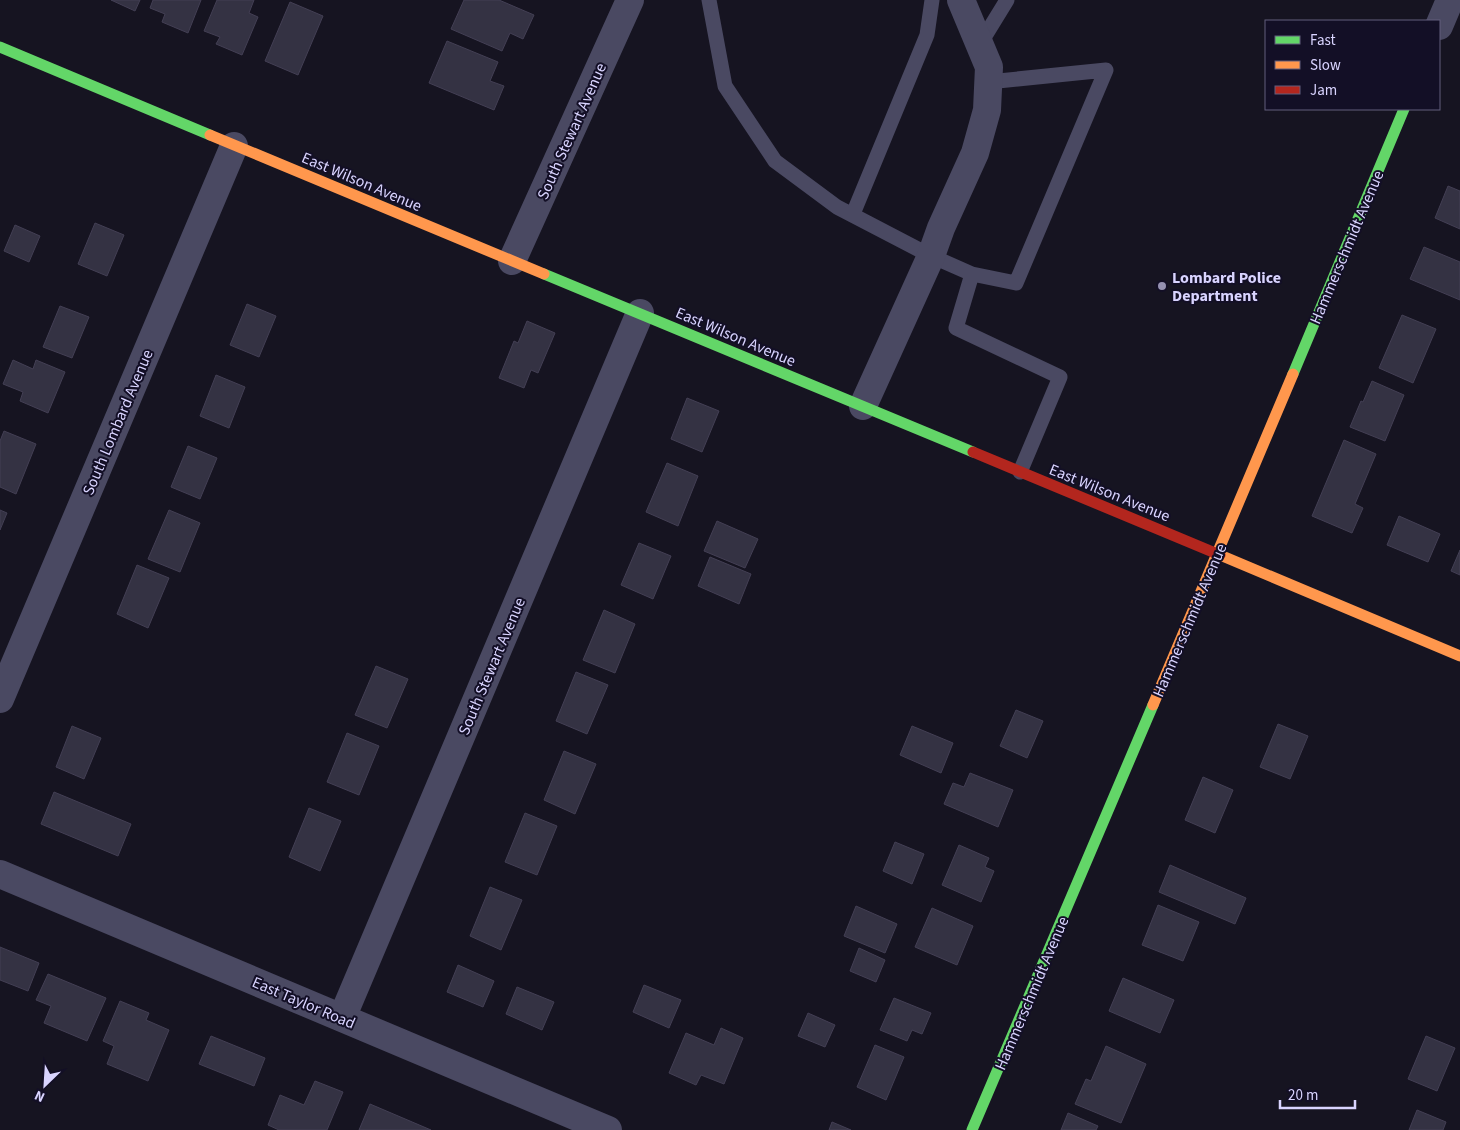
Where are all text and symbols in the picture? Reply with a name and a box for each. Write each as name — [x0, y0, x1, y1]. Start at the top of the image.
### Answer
legend — [1265, 20, 1440, 110]
text: Fast — [1310, 30, 1336, 51]
text: Slow — [1310, 55, 1341, 76]
street label: South Stewart Avenue — [532, 60, 612, 203]
text: Jam — [1310, 80, 1337, 101]
street label: East Wilson Avenue — [298, 147, 425, 217]
street label: Hammerschmidt Avenue — [1305, 167, 1389, 328]
place label: Lombard Police Department — [1172, 267, 1281, 307]
marker: Lombard Police Department — [1156, 280, 1168, 292]
street label: East Wilson Avenue — [672, 302, 799, 372]
street label: South Lombard Avenue — [77, 346, 159, 499]
street label: East Wilson Avenue — [1046, 459, 1173, 527]
street label: Hammerschmidt Avenue — [1148, 540, 1232, 701]
street label: South Stewart Avenue — [453, 594, 531, 739]
street label: Hammerschmidt Avenue — [990, 913, 1074, 1074]
street label: East Taylor Road — [249, 971, 359, 1035]
north arrow — [20, 1060, 70, 1110]
scale bar — [1280, 1078, 1355, 1110]
text: N — [31, 1085, 48, 1107]
text: 20 m — [1288, 1085, 1318, 1106]

